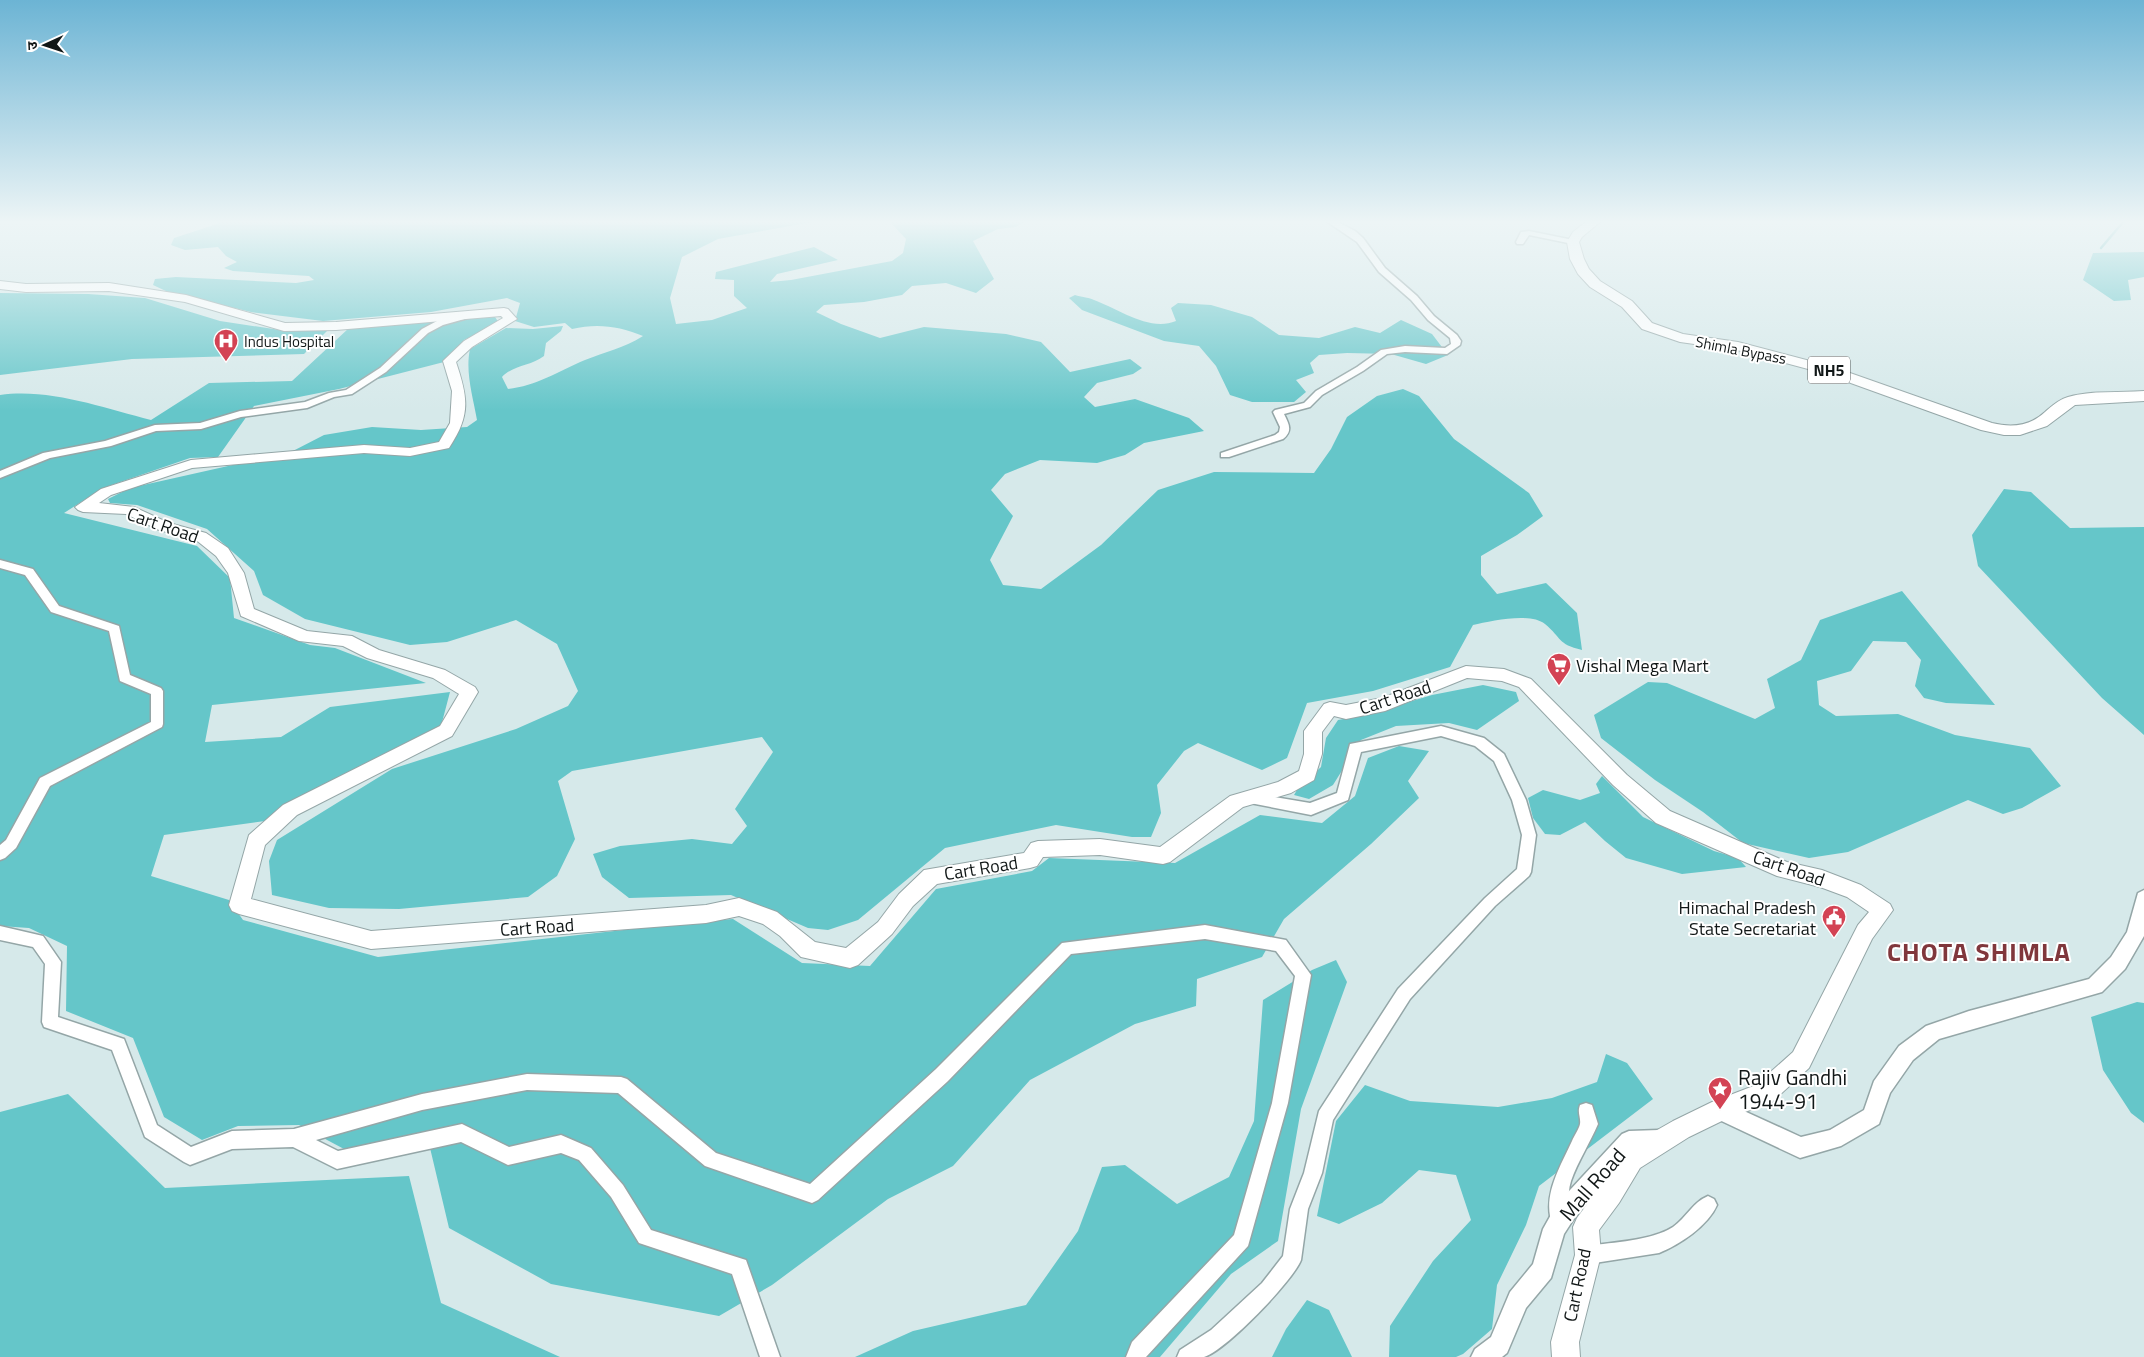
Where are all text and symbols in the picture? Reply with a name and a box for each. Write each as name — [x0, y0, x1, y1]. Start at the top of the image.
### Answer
north arrow — [20, 20, 70, 70]
text: उ — [21, 40, 42, 50]
hospital icon: Indus Hospital — [213, 328, 239, 362]
place label: Indus Hospital — [244, 330, 334, 353]
street label: Shimla Bypass — [1694, 330, 1788, 370]
road number: NH5 — [1808, 356, 1850, 384]
street label: Cart Road — [123, 500, 203, 550]
supermarket icon: Vishal Mega Mart — [1546, 652, 1572, 686]
place label: Vishal Mega Mart — [1576, 652, 1709, 679]
street label: Cart Road — [1355, 673, 1435, 721]
street label: Cart Road — [1749, 843, 1829, 893]
street label: Cart Road — [942, 849, 1020, 887]
place label: Himachal Pradesh State Secretariat — [1679, 894, 1817, 942]
public building icon: Himachal Pradesh State Secretariat — [1821, 904, 1847, 938]
street label: Cart Road — [499, 911, 575, 943]
district label: CHOTA SHIMLA — [1887, 932, 2071, 971]
place label: Rajiv Gandhi 1944-91 — [1738, 1061, 1847, 1117]
place icon: Rajiv Gandhi 1944-91 — [1707, 1076, 1733, 1110]
street label: Mall Road — [1551, 1140, 1633, 1228]
street label: Cart Road — [1556, 1246, 1598, 1324]

